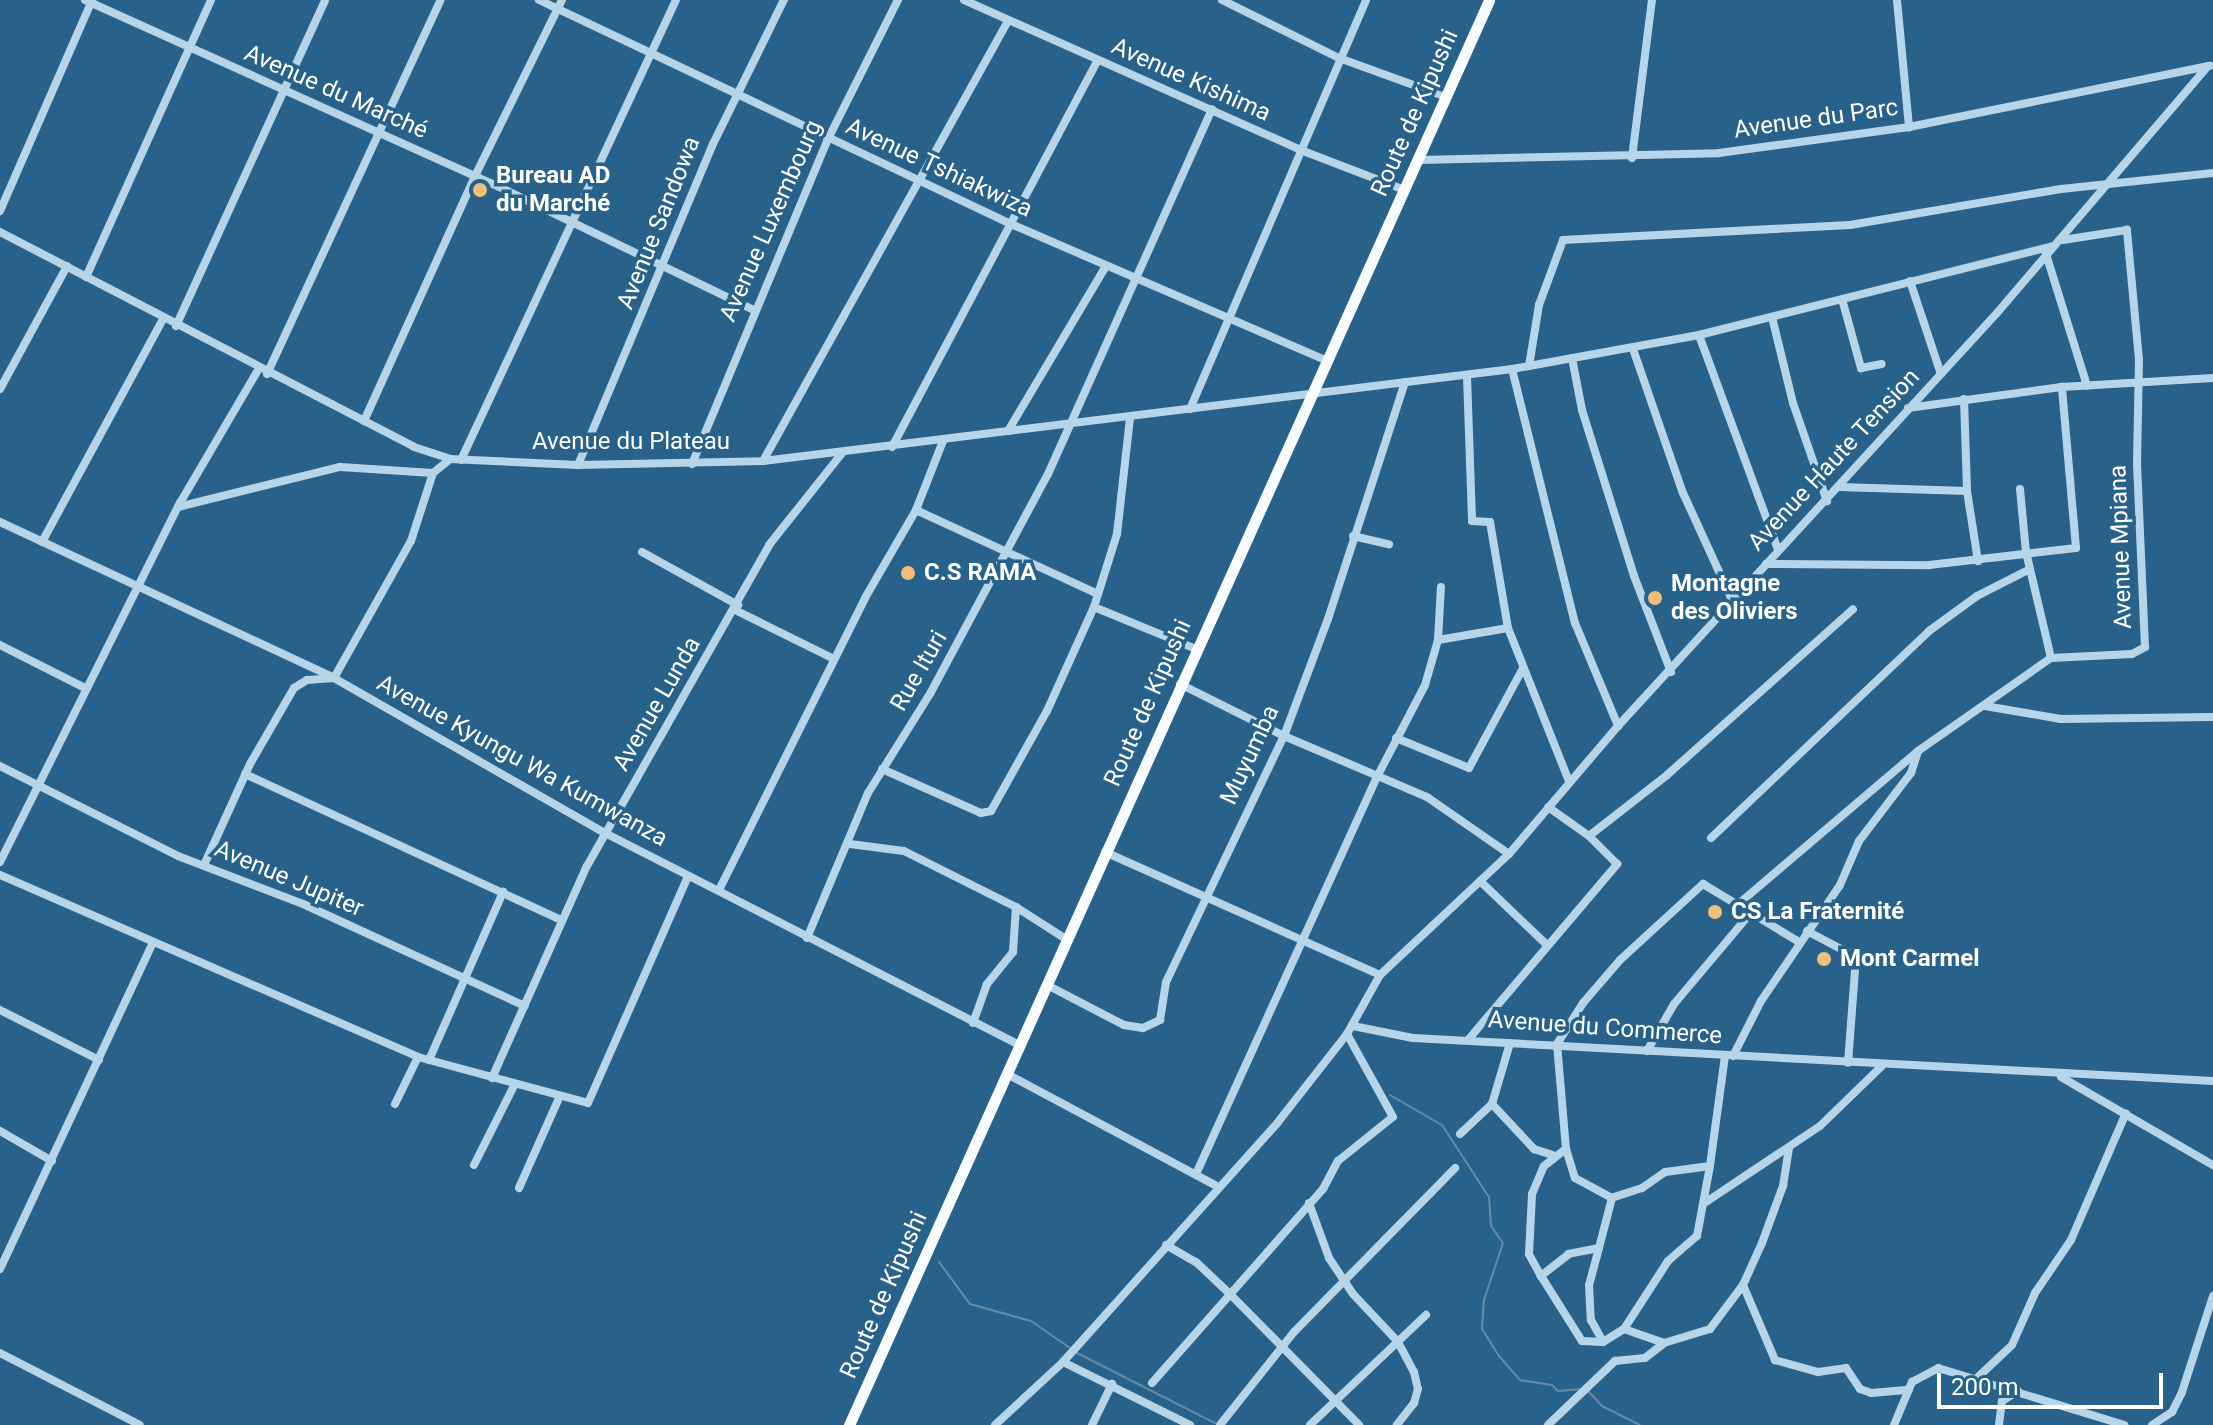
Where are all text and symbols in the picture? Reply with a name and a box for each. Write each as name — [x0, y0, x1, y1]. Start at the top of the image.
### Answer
street label: Route de Kipushi — [1365, 25, 1465, 201]
street label: Avenue Kishima — [1107, 32, 1275, 128]
street label: Avenue du Marché — [240, 39, 432, 145]
street label: Avenue du Parc — [1732, 93, 1900, 145]
street label: Avenue Tshiakwiza — [841, 112, 1037, 224]
street label: Avenue Luxembourg — [714, 116, 828, 326]
street label: Avenue Sandowa — [611, 133, 707, 313]
place label: Bureau AD du Marché — [496, 162, 610, 218]
marker: Bureau AD du Marché — [471, 181, 489, 199]
street label: Avenue Haute Tension — [1742, 363, 1926, 557]
street label: Avenue du Plateau — [532, 428, 730, 456]
street label: Avenue Mpiana — [2104, 465, 2138, 629]
place label: C.S RAMA — [924, 559, 1036, 587]
marker: C.S RAMA — [899, 564, 917, 582]
place label: Montagne des Oliviers — [1671, 570, 1798, 626]
marker: Montagne des Oliviers — [1646, 589, 1664, 607]
street label: Route de Kipushi — [1098, 615, 1198, 791]
street label: Rue Ituri — [884, 626, 954, 716]
street label: Avenue Lunda — [607, 632, 707, 776]
street label: Avenue Kyungu Wa Kumwanza — [372, 669, 672, 853]
street label: Muyumba — [1214, 701, 1286, 809]
street label: Avenue Jupiter — [210, 835, 368, 923]
place label: CS La Fraternité — [1731, 898, 1904, 926]
marker: CS La Fraternité — [1706, 903, 1724, 921]
place label: Mont Carmel — [1840, 945, 1980, 973]
marker: Mont Carmel — [1815, 950, 1833, 968]
street label: Avenue du Commerce — [1487, 1005, 1723, 1051]
street label: Route de Kipushi — [834, 1207, 934, 1383]
scale bar — [1941, 1357, 2167, 1407]
text: 200 m — [1951, 1373, 2018, 1401]

